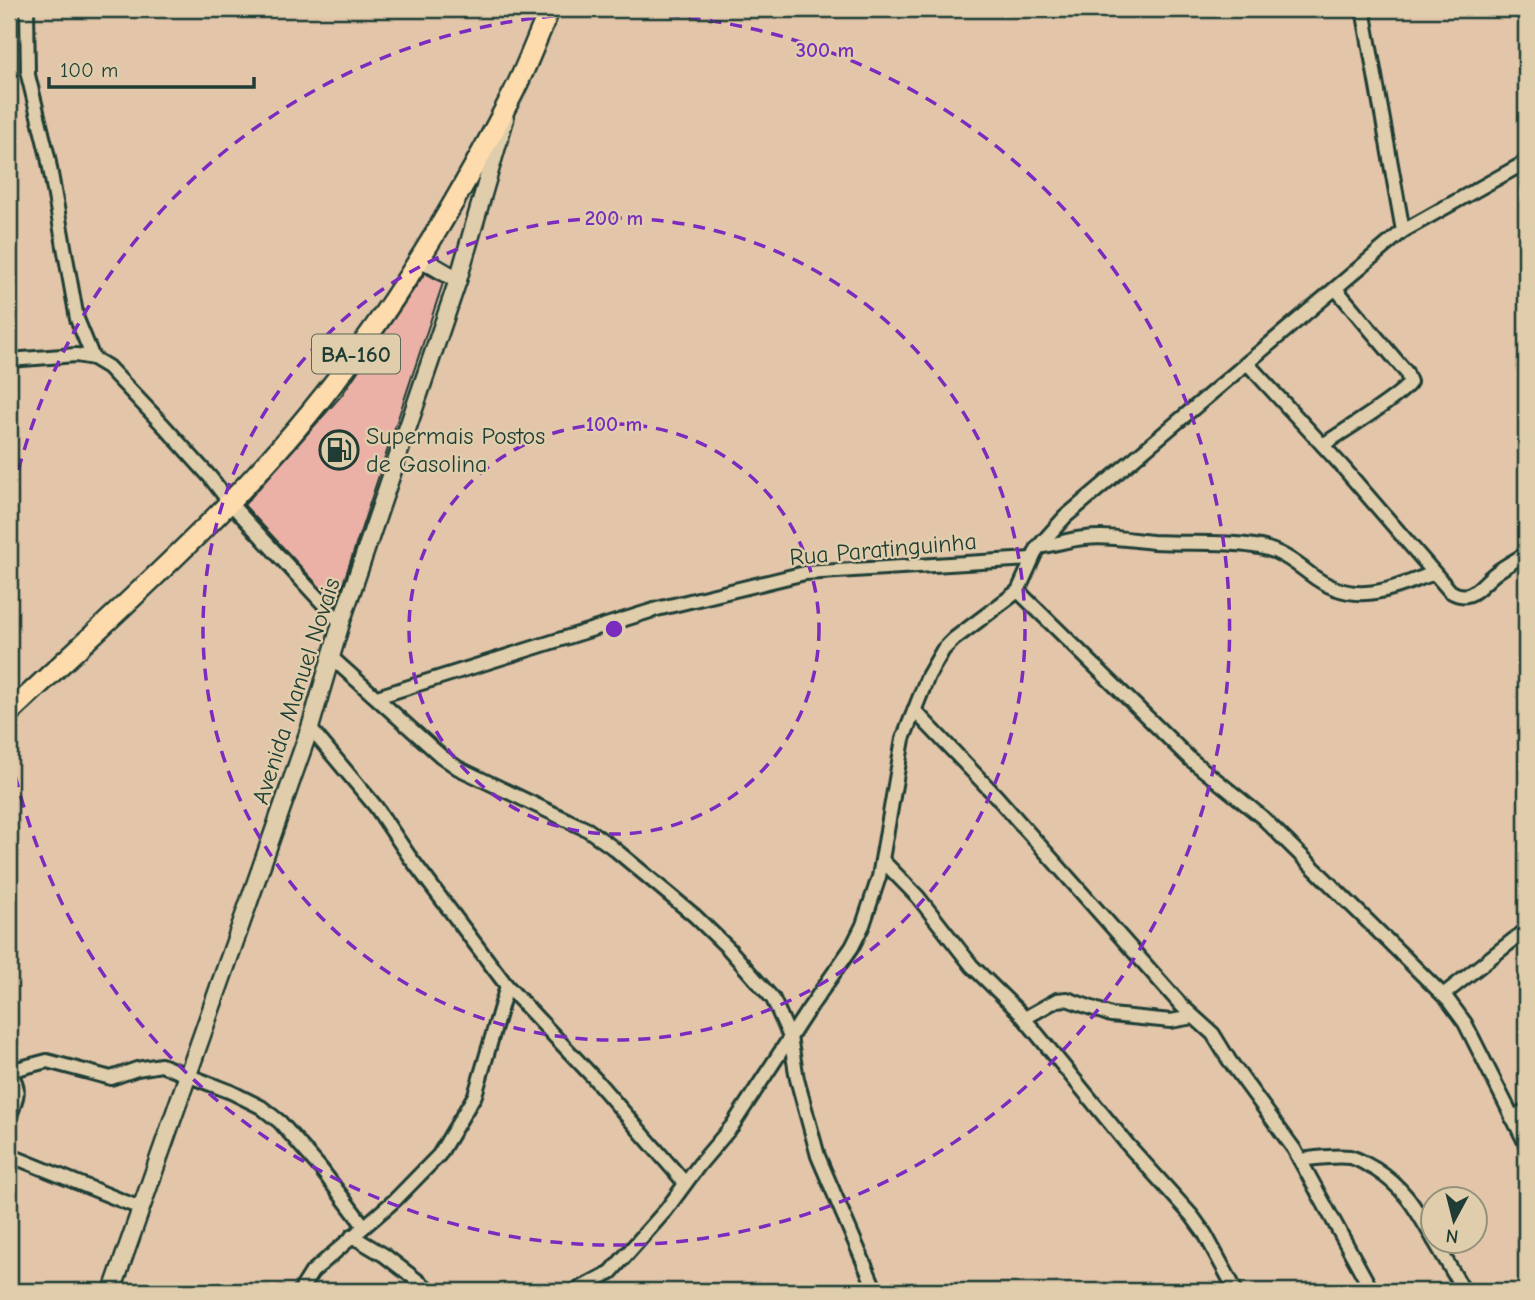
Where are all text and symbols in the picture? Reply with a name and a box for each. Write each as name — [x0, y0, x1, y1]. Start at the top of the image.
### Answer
text: 300 m — [796, 38, 854, 62]
scale bar — [49, 46, 254, 90]
text: 100 m — [60, 58, 118, 82]
text: 200 m — [585, 206, 643, 230]
road number: BA-160 — [312, 334, 400, 374]
text: 100 m — [586, 412, 642, 436]
place label: Supermais Postos de Gasolina — [366, 422, 545, 478]
fuel station icon: Supermais Postos de Gasolina — [318, 429, 360, 471]
street label: Rua Paratinguinha — [788, 527, 978, 571]
street label: Avenida Manuel Novais — [246, 574, 346, 808]
centre of rings — [602, 617, 626, 641]
north arrow — [1420, 1184, 1490, 1254]
text: N — [1445, 1224, 1460, 1248]

